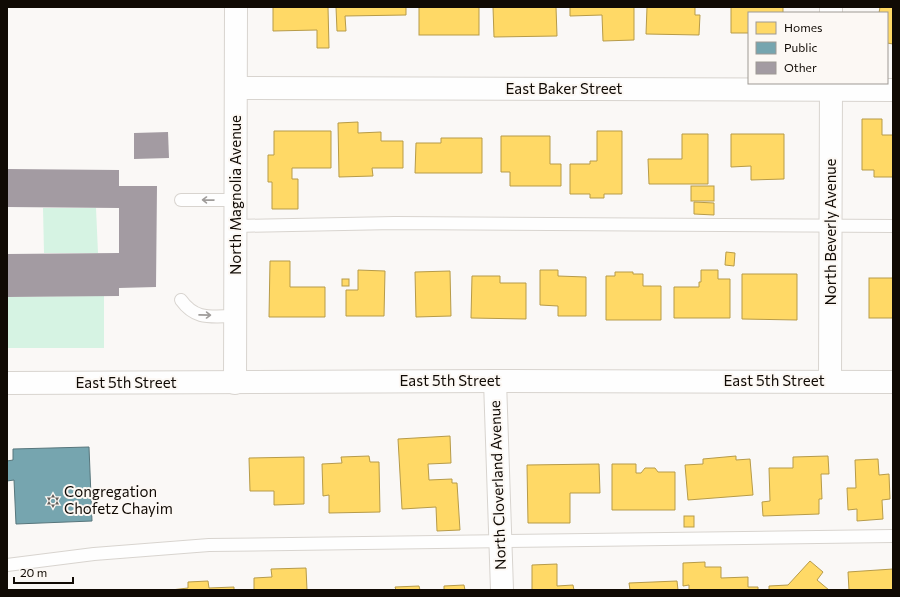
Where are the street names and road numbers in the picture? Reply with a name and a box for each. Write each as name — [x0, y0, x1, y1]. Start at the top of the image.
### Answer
street label: East Baker Street — [505, 79, 623, 97]
street label: North Magnolia Avenue — [226, 115, 244, 275]
street label: North Beverly Avenue — [821, 158, 839, 306]
street label: East 5th Street — [399, 371, 501, 389]
street label: East 5th Street — [723, 371, 825, 389]
street label: East 5th Street — [75, 373, 177, 391]
street label: North Cloverland Avenue — [485, 400, 509, 570]

